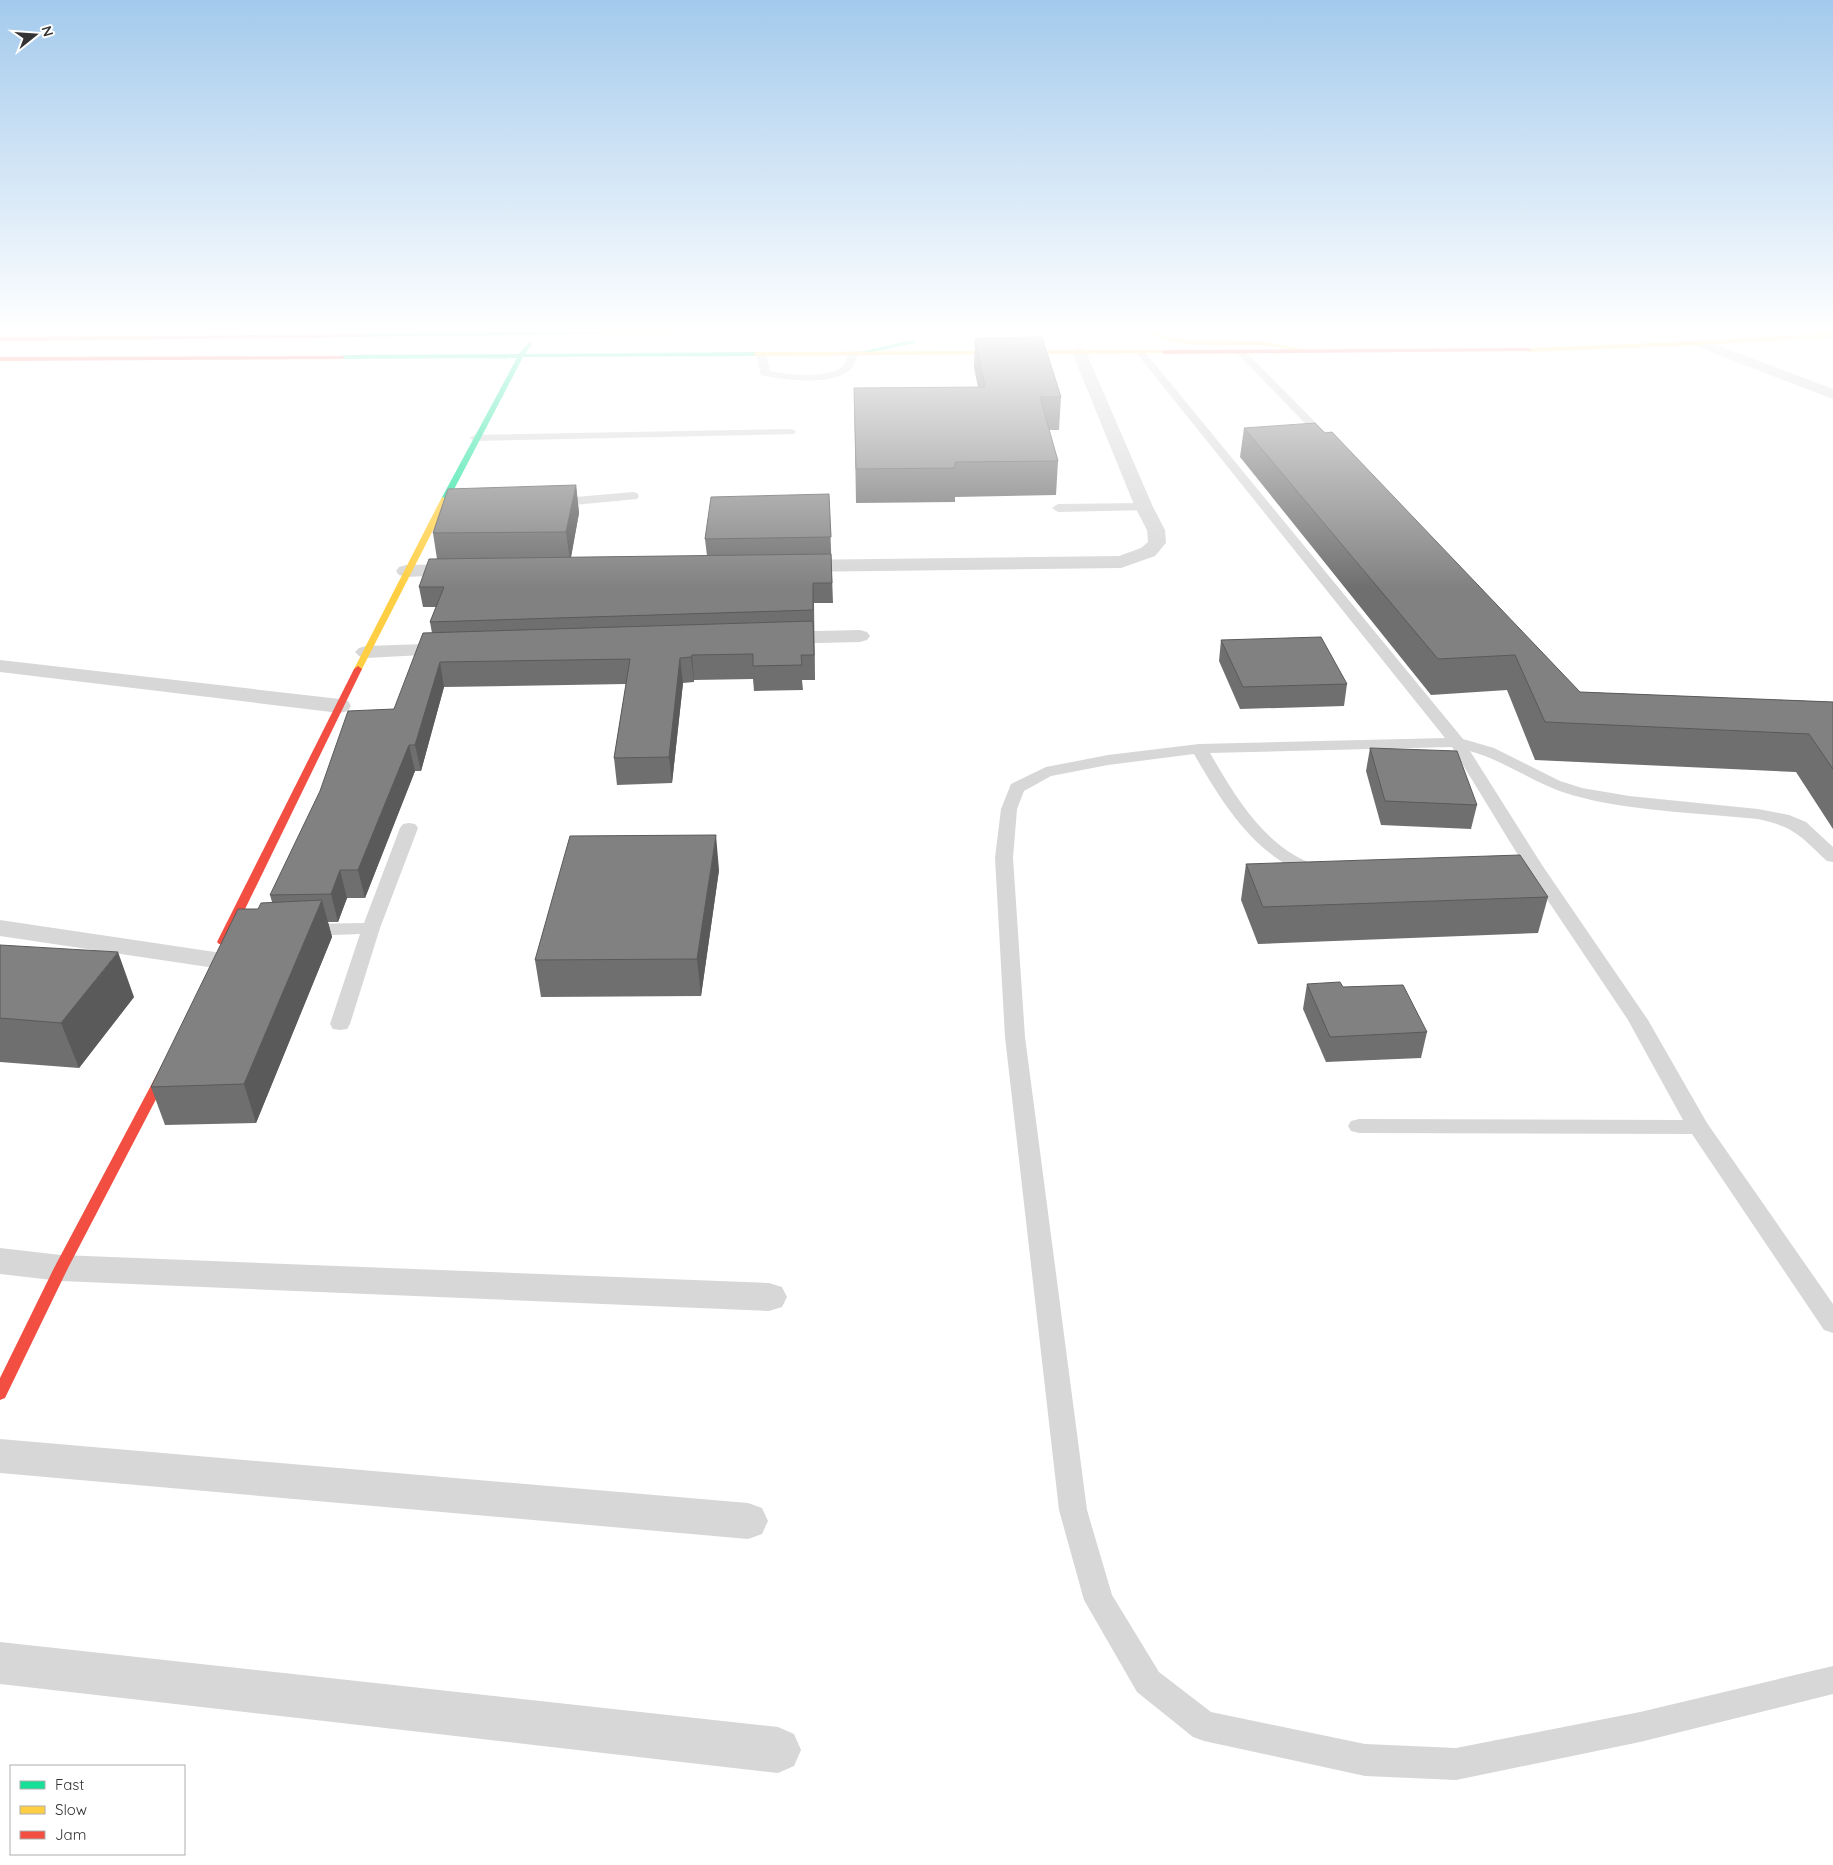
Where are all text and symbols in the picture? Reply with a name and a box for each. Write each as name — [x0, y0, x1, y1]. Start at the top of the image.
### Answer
north arrow — [10, 10, 60, 60]
text: N — [37, 24, 58, 39]
legend — [10, 1765, 185, 1855]
text: Fast — [55, 1775, 84, 1794]
text: Slow — [55, 1800, 87, 1819]
text: Jam — [55, 1825, 86, 1844]

